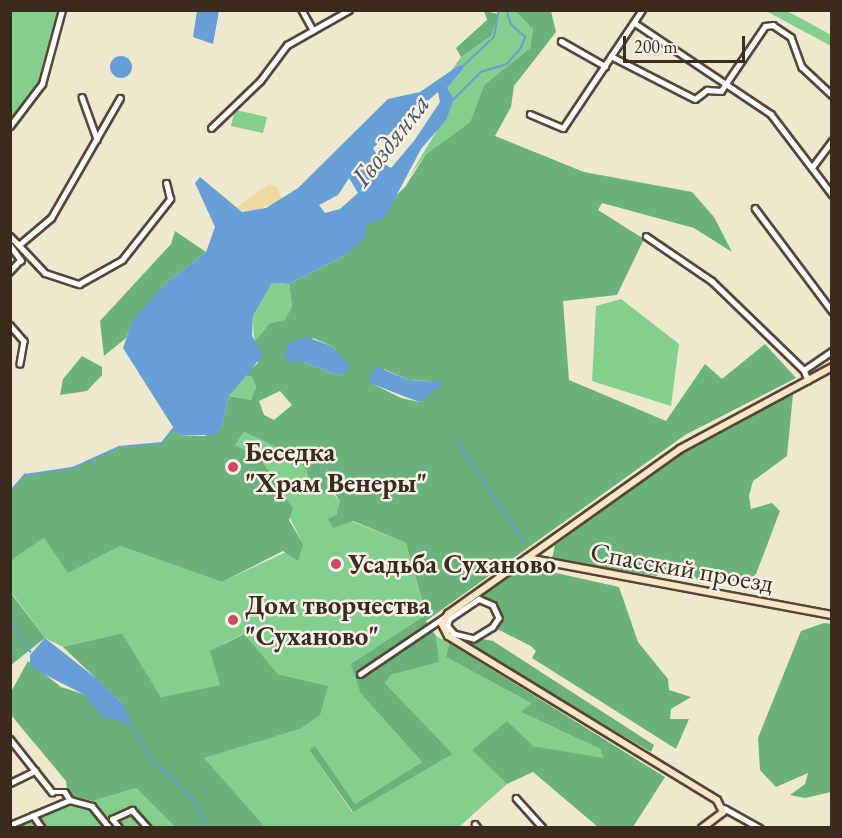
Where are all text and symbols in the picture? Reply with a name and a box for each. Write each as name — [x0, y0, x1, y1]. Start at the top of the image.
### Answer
scale bar — [626, 24, 748, 62]
text: 200 m — [634, 35, 678, 58]
water label: Гвоздянка — [343, 87, 437, 193]
place label: Беседка "Храм Венеры" — [245, 435, 427, 498]
marker: Беседка "Храм Венеры" — [226, 460, 240, 474]
street label: Спасский проезд — [588, 535, 776, 599]
place label: Усадьба Суханово — [348, 548, 556, 580]
marker: Усадьба Суханово — [329, 557, 343, 571]
place label: Дом творчества "Суханово" — [245, 588, 431, 651]
marker: Дом творчества "Суханово" — [226, 613, 240, 627]

